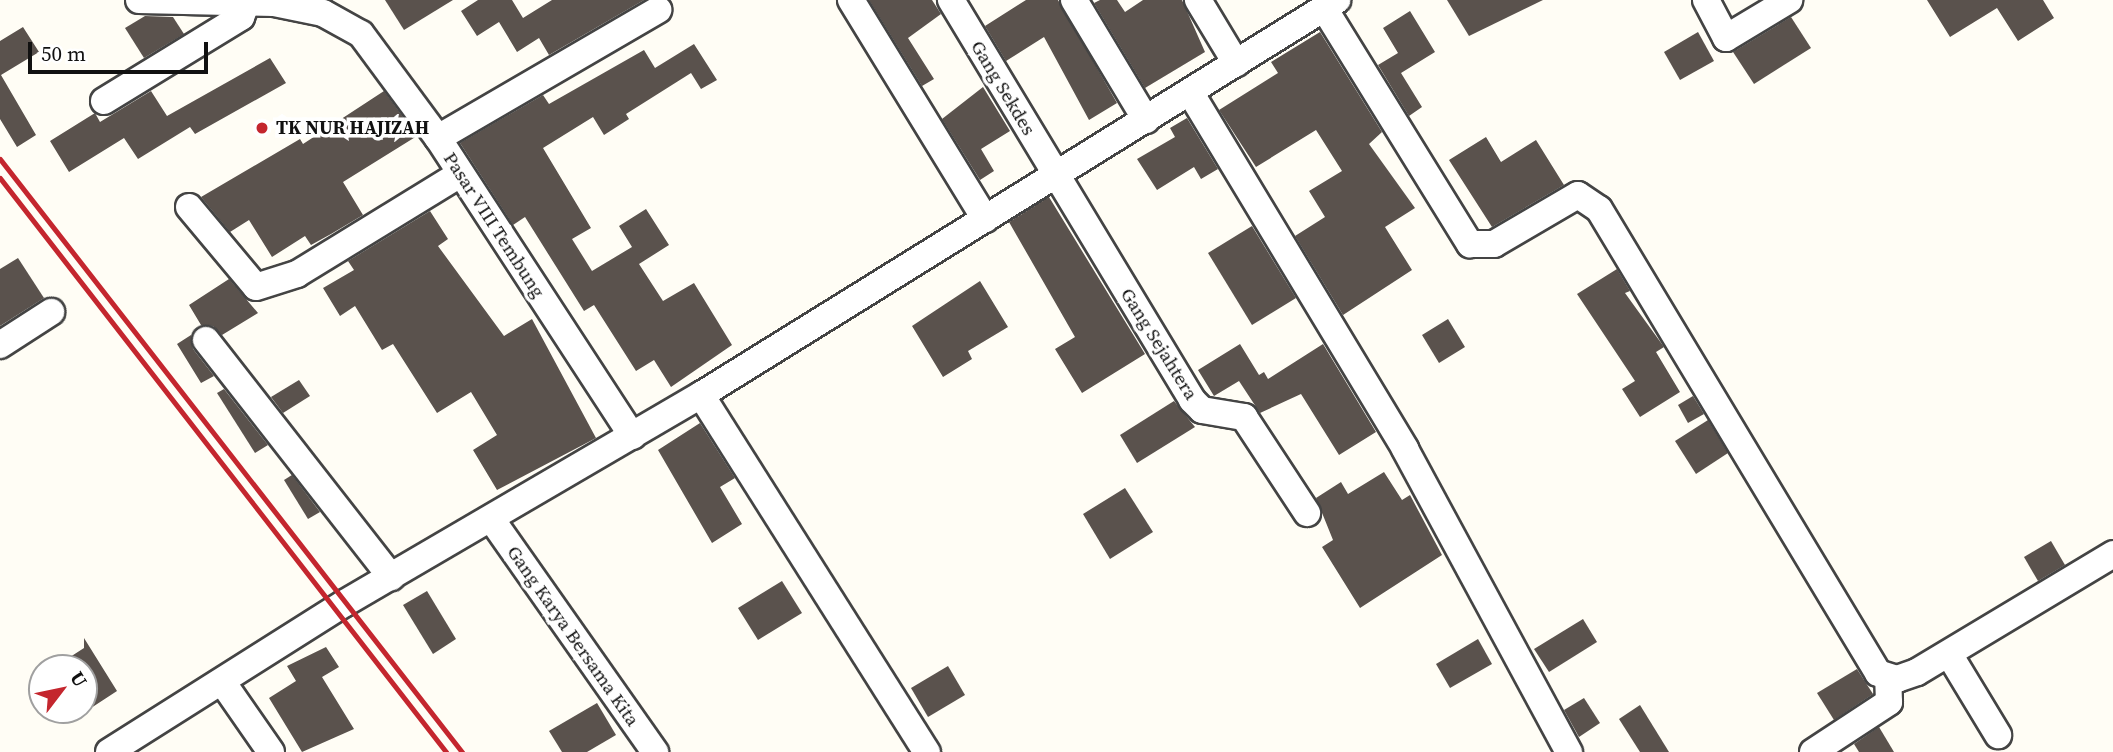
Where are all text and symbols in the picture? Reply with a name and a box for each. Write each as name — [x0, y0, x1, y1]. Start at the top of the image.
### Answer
scale bar — [32, 28, 212, 72]
street label: Gang Sekdes — [966, 37, 1040, 139]
text: 50 m — [41, 39, 86, 68]
place label: TK NUR HAJIZAH — [276, 117, 429, 139]
marker: TK NUR HAJIZAH — [254, 120, 270, 136]
street label: Pasar VIII Tembung — [438, 148, 550, 302]
street label: Gang Sejahtera — [1116, 284, 1202, 404]
street label: Gang Karya Bersama Kita — [502, 541, 644, 731]
north arrow — [28, 654, 98, 724]
text: U — [64, 666, 94, 692]

